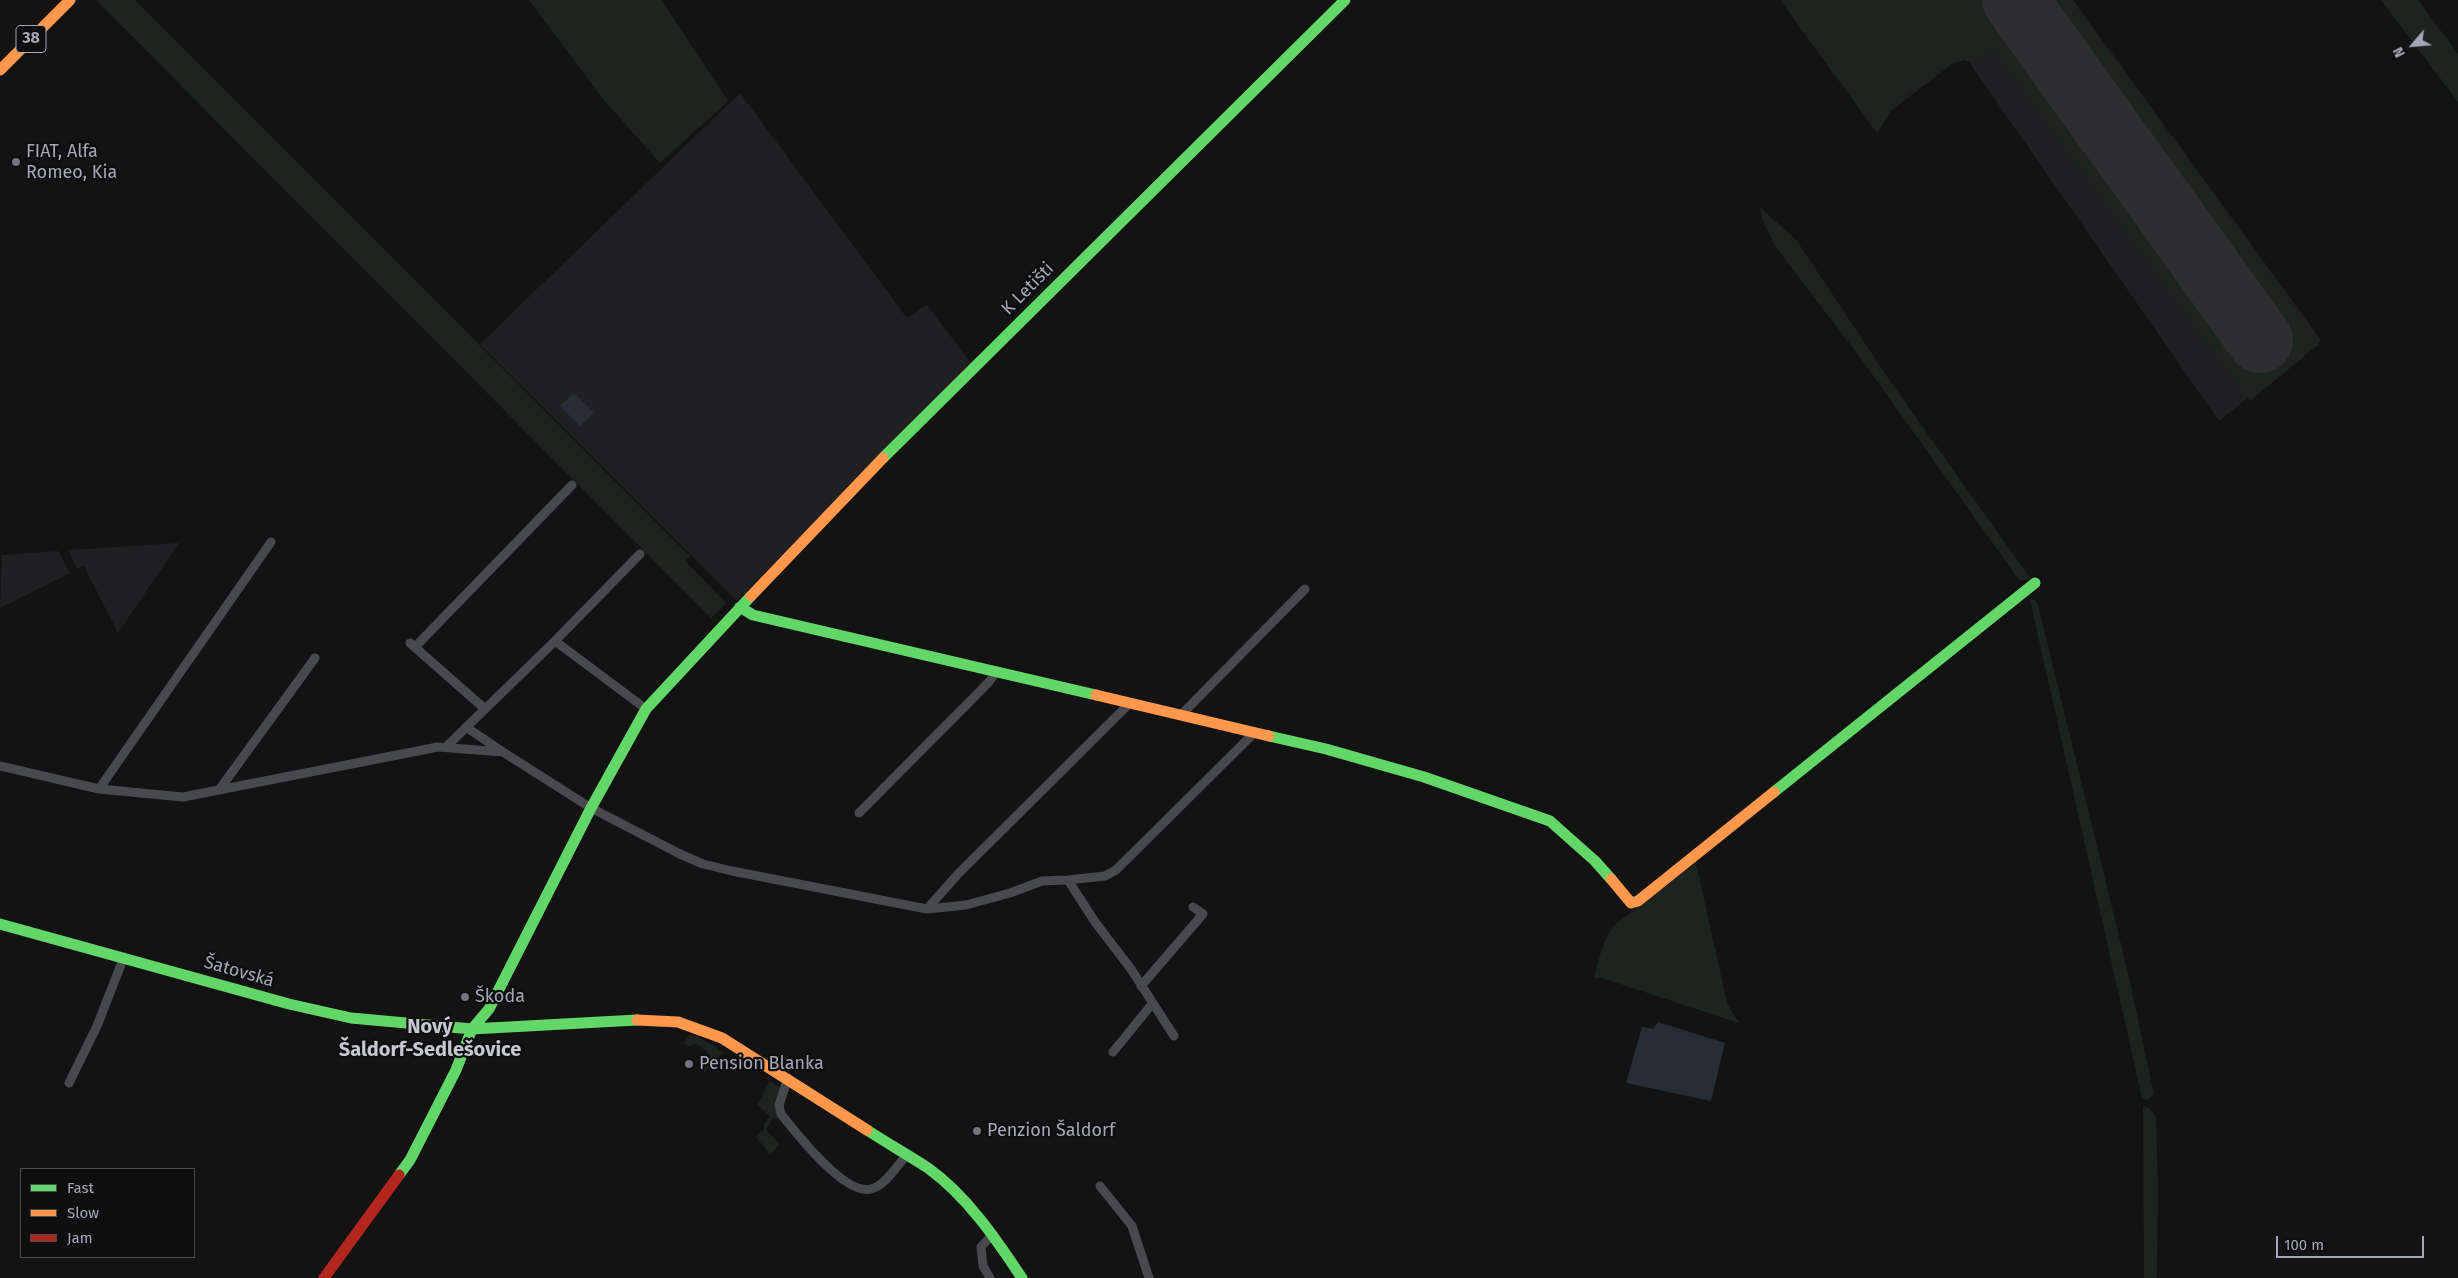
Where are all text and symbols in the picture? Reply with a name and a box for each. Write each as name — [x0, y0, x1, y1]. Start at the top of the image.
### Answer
north arrow — [2388, 20, 2438, 70]
road number: 38 — [16, 26, 46, 52]
text: N — [2390, 44, 2409, 60]
place label: FIAT, Alfa Romeo, Kia — [26, 141, 117, 183]
marker: FIAT, Alfa Romeo, Kia — [10, 156, 22, 168]
street label: K Letišti — [997, 258, 1059, 320]
street label: Šatovská — [201, 952, 277, 992]
place label: Škoda — [475, 986, 525, 1008]
marker: Škoda — [459, 991, 471, 1003]
district label: Nový Šaldorf-Sedlešovice — [339, 1015, 521, 1062]
place label: Pension Blanka — [699, 1053, 824, 1075]
marker: Pension Blanka — [683, 1058, 695, 1070]
place label: Penzion Šaldorf — [987, 1120, 1115, 1142]
marker: Penzion Šaldorf — [971, 1125, 983, 1137]
legend — [20, 1168, 195, 1258]
text: Fast — [67, 1179, 94, 1197]
text: Slow — [67, 1204, 99, 1222]
scale bar — [2278, 1226, 2426, 1258]
text: Jam — [67, 1229, 93, 1247]
text: 100 m — [2284, 1236, 2324, 1254]

